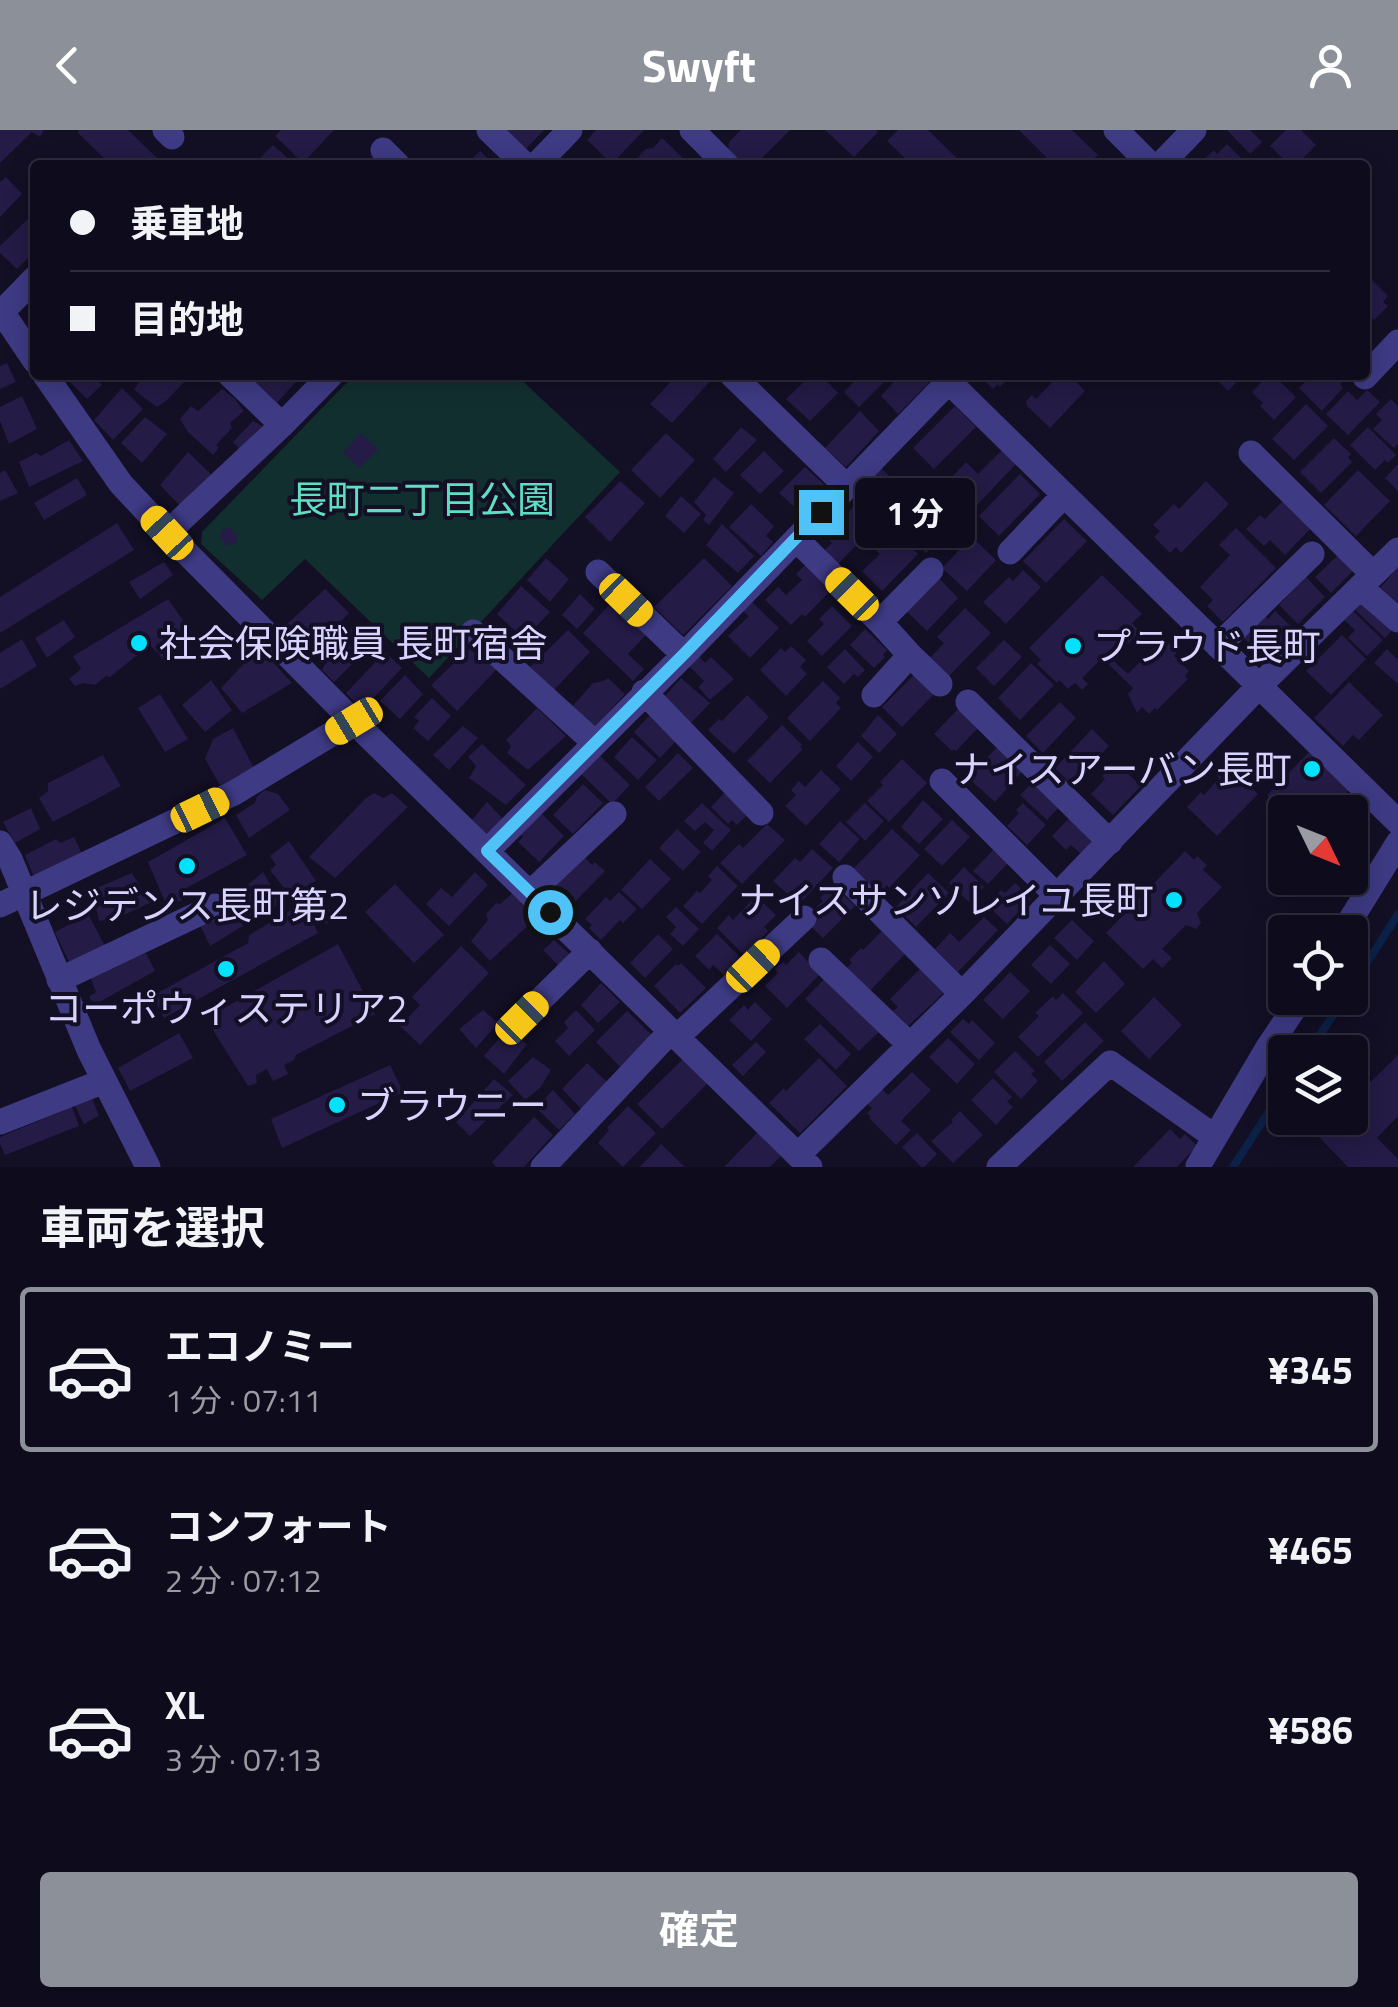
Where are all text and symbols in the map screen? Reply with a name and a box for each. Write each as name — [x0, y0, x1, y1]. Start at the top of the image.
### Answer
text: Swyft — [642, 31, 756, 99]
icon: back — [40, 38, 95, 93]
icon: person — [1303, 38, 1358, 93]
text: 乗車地 — [130, 194, 244, 252]
text: 目的地 — [130, 290, 244, 348]
park label: 長町二丁目公園 — [289, 470, 555, 528]
callout: 1 分 — [856, 477, 976, 547]
text: 1 分 — [887, 489, 943, 537]
route end — [799, 490, 844, 535]
car — [136, 501, 198, 565]
car — [820, 562, 884, 626]
car — [594, 568, 658, 632]
place label: 社会保険職員 長町宿舎 — [159, 614, 547, 672]
place label: プラウド長町 — [1093, 617, 1321, 675]
marker: 社会保険職員 長町宿舎 — [128, 632, 150, 654]
marker: プラウド長町 — [1062, 635, 1084, 657]
car — [321, 693, 387, 749]
place label: ナイスアーバン長町 — [952, 740, 1292, 798]
marker: ナイスアーバン長町 — [1301, 758, 1323, 780]
car — [166, 783, 234, 837]
north arrow — [1268, 795, 1368, 895]
map controls — [1268, 795, 1368, 1135]
marker: レジデンス長町第2 — [176, 855, 198, 877]
place label: ナイスサンソレイユ長町 — [738, 871, 1154, 929]
place label: レジデンス長町第2 — [25, 876, 349, 934]
marker: ナイスサンソレイユ長町 — [1163, 889, 1185, 911]
route start — [528, 890, 573, 935]
button: locate — [1268, 915, 1368, 1015]
car — [721, 934, 785, 998]
marker: コーポウィステリア2 — [215, 958, 237, 980]
place label: コーポウィステリア2 — [44, 979, 408, 1037]
car — [490, 986, 554, 1050]
button: layers — [1268, 1035, 1368, 1135]
place label: ブラウニー — [357, 1076, 547, 1134]
marker: ブラウニー — [326, 1094, 348, 1116]
text: 車両を選択 — [40, 1193, 265, 1261]
text: エコノミー — [165, 1317, 355, 1375]
icon: car — [45, 1325, 135, 1415]
text: ¥345 — [1268, 1341, 1353, 1399]
text: 1 分 · 07:11 — [165, 1376, 322, 1424]
text: コンフォート — [165, 1497, 392, 1555]
icon: car — [45, 1505, 135, 1595]
text: ¥465 — [1268, 1521, 1353, 1579]
text: 2 分 · 07:12 — [165, 1556, 322, 1604]
text: XL — [165, 1676, 205, 1734]
icon: car — [45, 1685, 135, 1775]
text: ¥586 — [1268, 1701, 1353, 1759]
text: 3 分 · 07:13 — [165, 1735, 322, 1783]
button: 確定 — [40, 1872, 1358, 1987]

